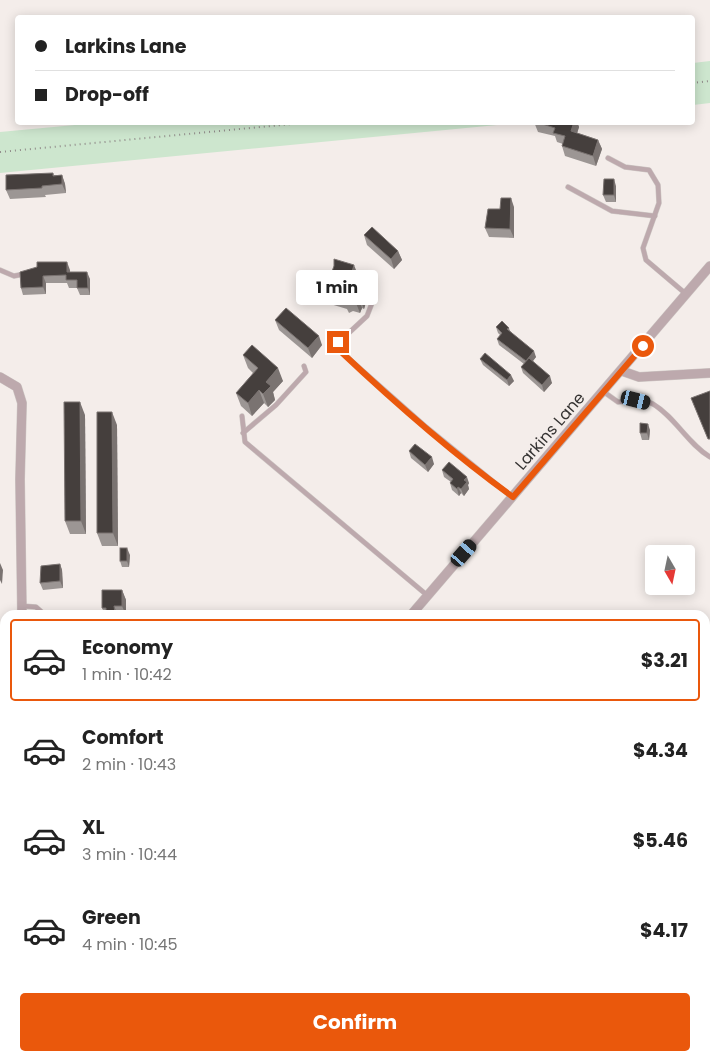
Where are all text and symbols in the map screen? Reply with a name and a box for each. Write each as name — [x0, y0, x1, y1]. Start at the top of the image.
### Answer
text: Larkins Lane — [65, 33, 186, 60]
text: Drop-off — [65, 81, 149, 108]
callout: 1 min — [297, 270, 379, 304]
text: 1 min — [316, 276, 358, 299]
route end — [327, 331, 349, 353]
route start — [632, 335, 654, 357]
street label: Larkins Lane — [510, 387, 590, 475]
car — [619, 389, 652, 411]
car — [448, 537, 479, 569]
north arrow — [645, 545, 695, 595]
map controls — [645, 545, 695, 595]
text: Economy — [82, 634, 173, 661]
icon: car — [22, 638, 67, 683]
text: $3.21 — [641, 647, 688, 674]
text: 1 min · 10:42 — [82, 663, 172, 686]
text: Comfort — [82, 724, 164, 751]
icon: car — [22, 728, 67, 773]
text: $4.34 — [633, 737, 688, 764]
text: 2 min · 10:43 — [82, 753, 176, 776]
text: XL — [82, 814, 105, 841]
icon: car — [22, 818, 67, 863]
text: $5.46 — [633, 827, 688, 854]
text: 3 min · 10:44 — [82, 843, 177, 866]
text: Green — [82, 904, 141, 931]
icon: car — [22, 908, 67, 953]
text: $4.17 — [640, 917, 688, 944]
text: 4 min · 10:45 — [82, 933, 178, 956]
button: Confirm — [20, 993, 690, 1051]

